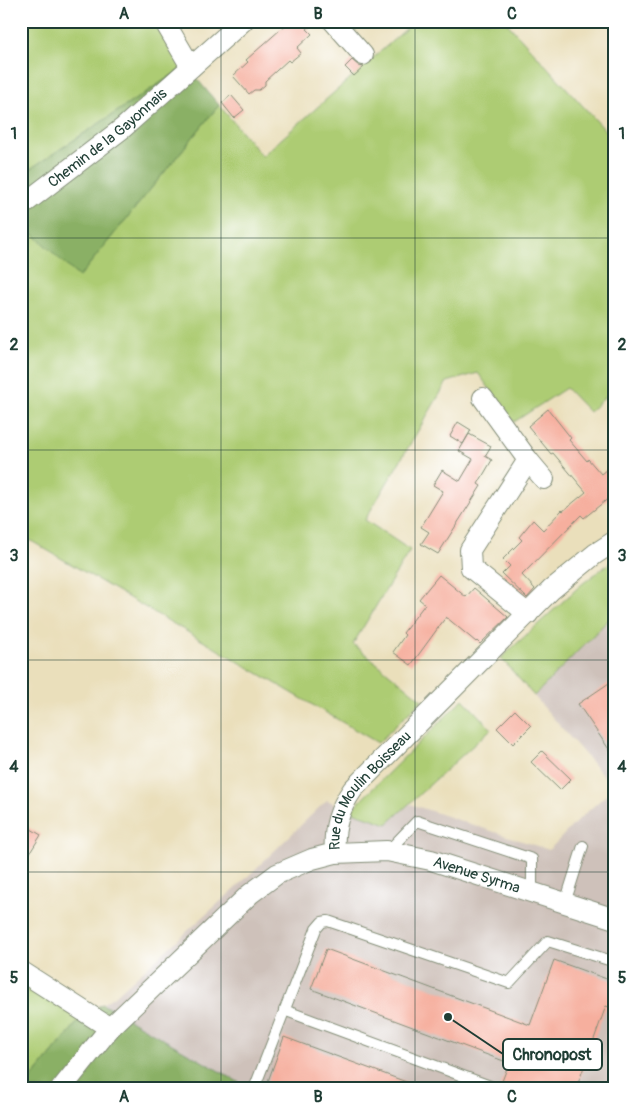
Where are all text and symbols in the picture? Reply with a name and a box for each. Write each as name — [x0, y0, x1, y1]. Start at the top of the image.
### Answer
text: A — [119, 4, 130, 24]
text: B — [313, 4, 323, 24]
text: C — [507, 4, 517, 24]
street label: Chemin de la Gayonnais — [44, 84, 171, 192]
text: 1 — [11, 124, 17, 144]
text: 1 — [619, 124, 625, 144]
text: 2 — [10, 335, 19, 355]
text: 2 — [618, 335, 627, 355]
text: 3 — [10, 546, 19, 566]
text: 3 — [618, 546, 627, 566]
street label: Rue du Moulin Boisseau — [326, 727, 415, 850]
text: 4 — [9, 757, 19, 777]
text: 4 — [617, 757, 627, 777]
street label: Avenue Syrma — [431, 852, 522, 898]
text: 5 — [10, 968, 19, 988]
text: 5 — [618, 968, 627, 988]
callout: Chronopost — [503, 1039, 602, 1070]
text: Chronopost — [512, 1045, 592, 1065]
text: A — [119, 1087, 130, 1107]
text: B — [313, 1087, 323, 1107]
text: C — [507, 1087, 517, 1107]

